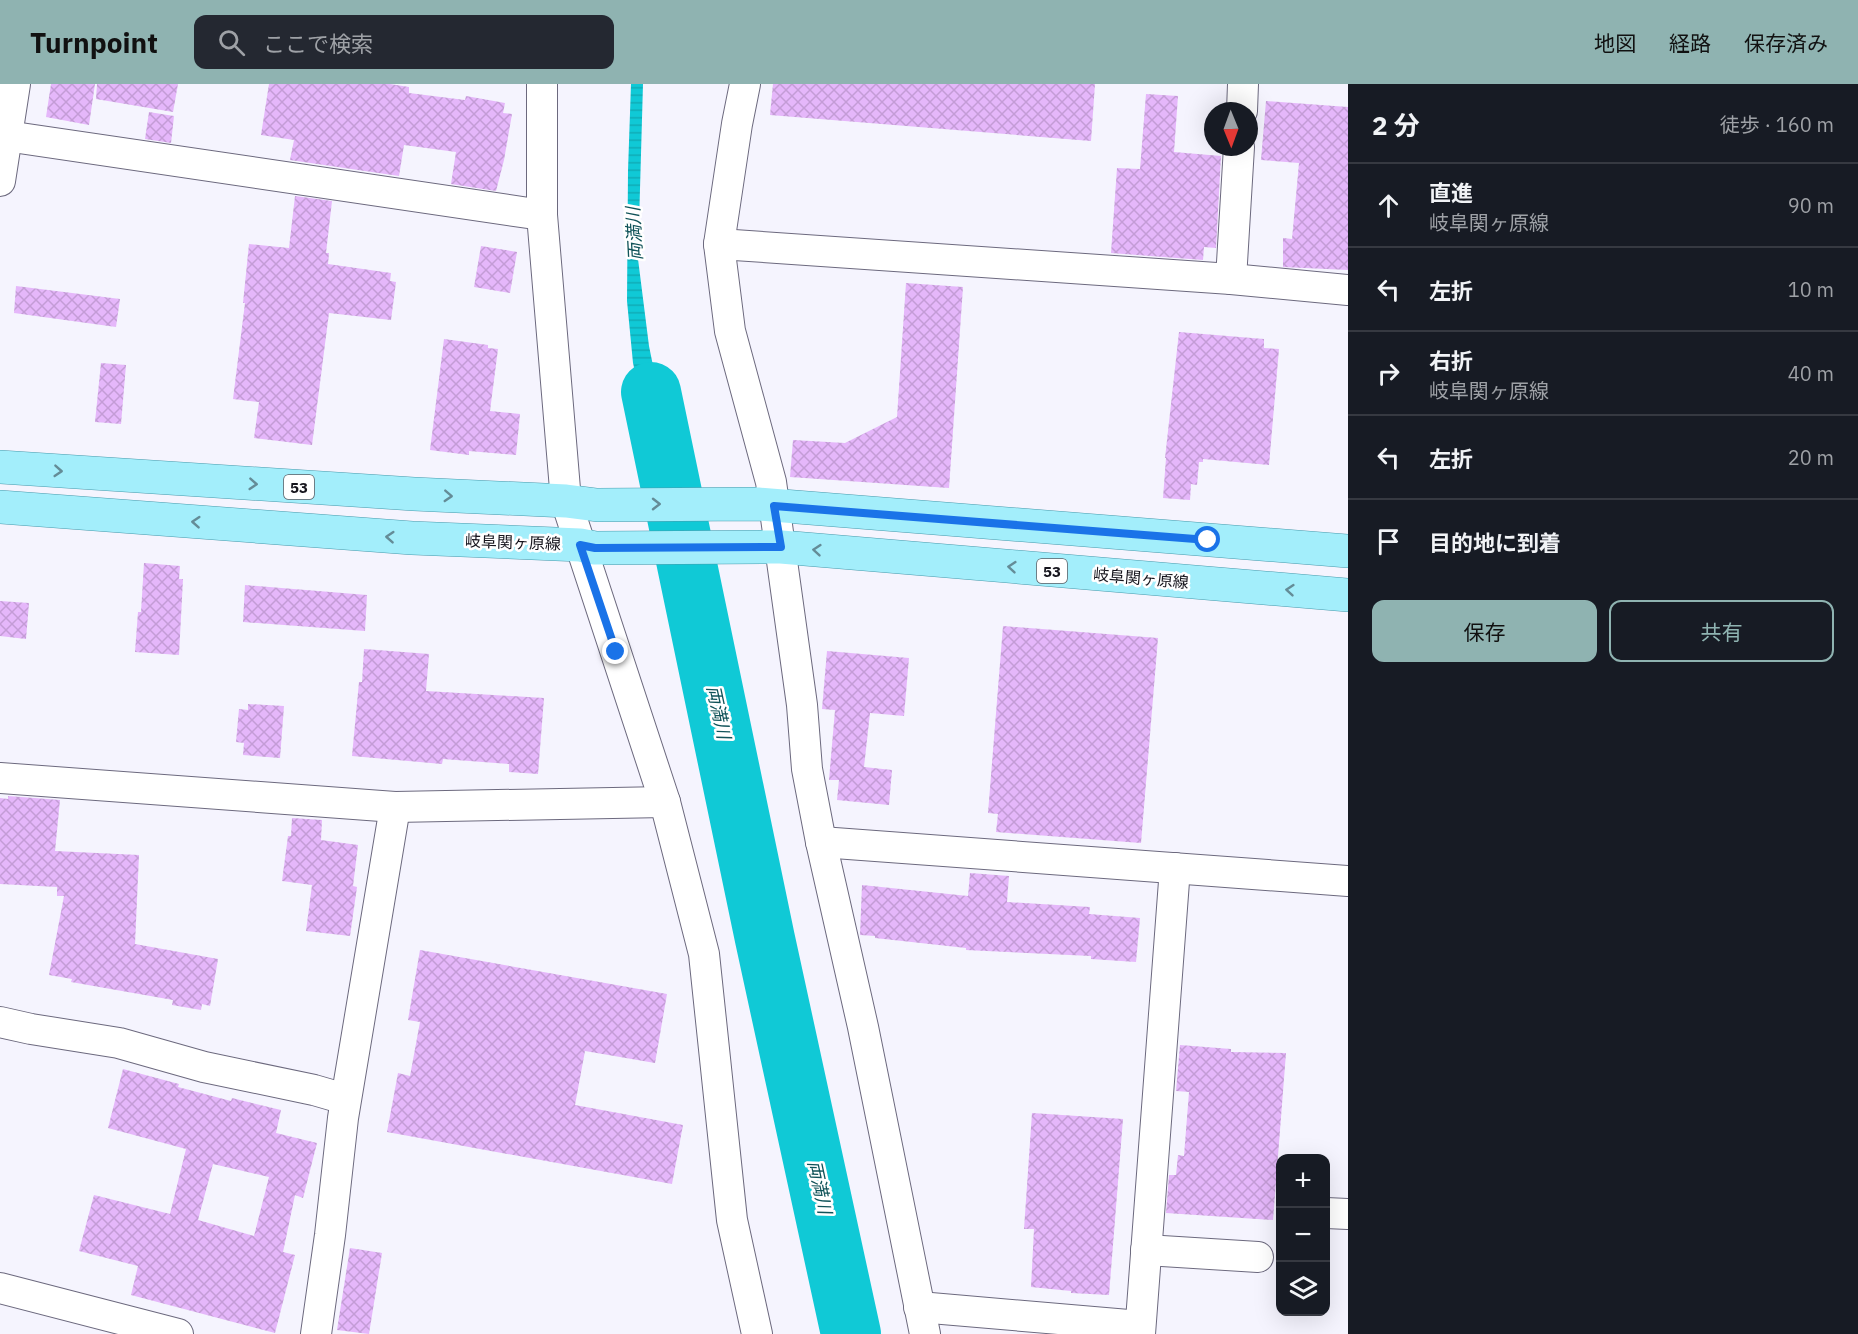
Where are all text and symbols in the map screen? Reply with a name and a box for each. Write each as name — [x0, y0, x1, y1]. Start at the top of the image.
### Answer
search box — [194, 15, 614, 69]
text: Turnpoint — [30, 24, 158, 61]
icon: search — [215, 26, 248, 59]
text: ここで検索 — [263, 29, 373, 58]
text: 地図 — [1594, 29, 1636, 57]
text: 経路 — [1669, 29, 1711, 57]
text: 保存済み — [1744, 29, 1828, 57]
north arrow — [1204, 102, 1258, 156]
text: 2 分 — [1372, 108, 1420, 142]
text: 徒歩 · 160 m — [1720, 111, 1834, 138]
text: 直進 — [1429, 178, 1473, 207]
icon: ahead — [1372, 189, 1405, 222]
text: 90 m — [1788, 192, 1834, 219]
water label: 両満川 — [621, 204, 647, 262]
text: 岐阜関ヶ原線 — [1429, 209, 1549, 236]
icon: left — [1372, 273, 1405, 306]
text: 左折 — [1429, 276, 1473, 305]
text: 10 m — [1788, 276, 1834, 303]
text: 右折 — [1429, 346, 1473, 375]
icon: right — [1372, 357, 1405, 390]
text: 40 m — [1788, 360, 1834, 387]
text: 岐阜関ヶ原線 — [1429, 377, 1549, 404]
icon: left — [1372, 441, 1405, 474]
text: 左折 — [1429, 444, 1473, 473]
text: 20 m — [1788, 444, 1834, 471]
one-way arrow — [54, 464, 63, 477]
road number: 53 — [284, 475, 314, 499]
one-way arrow — [248, 477, 257, 490]
one-way arrow — [443, 489, 452, 502]
one-way arrow — [651, 498, 660, 510]
one-way arrow — [191, 516, 200, 529]
icon: arrive — [1372, 525, 1405, 558]
route start — [1194, 526, 1220, 552]
text: 目的地に到着 — [1429, 528, 1561, 557]
one-way arrow — [386, 530, 395, 543]
street label: 岐阜関ヶ原線 — [465, 530, 561, 554]
one-way arrow — [813, 544, 822, 557]
road number: 53 — [1037, 559, 1067, 583]
one-way arrow — [1007, 561, 1016, 574]
street label: 岐阜関ヶ原線 — [1092, 564, 1190, 592]
one-way arrow — [1285, 584, 1294, 597]
button: 保存 — [1372, 600, 1597, 662]
button: 共有 — [1609, 600, 1834, 662]
route end — [602, 638, 628, 664]
water label: 両満川 — [702, 683, 736, 743]
map controls — [1276, 1154, 1330, 1316]
button: + — [1276, 1154, 1330, 1208]
water label: 両満川 — [803, 1158, 837, 1218]
button: − — [1276, 1208, 1330, 1262]
button: layers — [1276, 1262, 1330, 1316]

